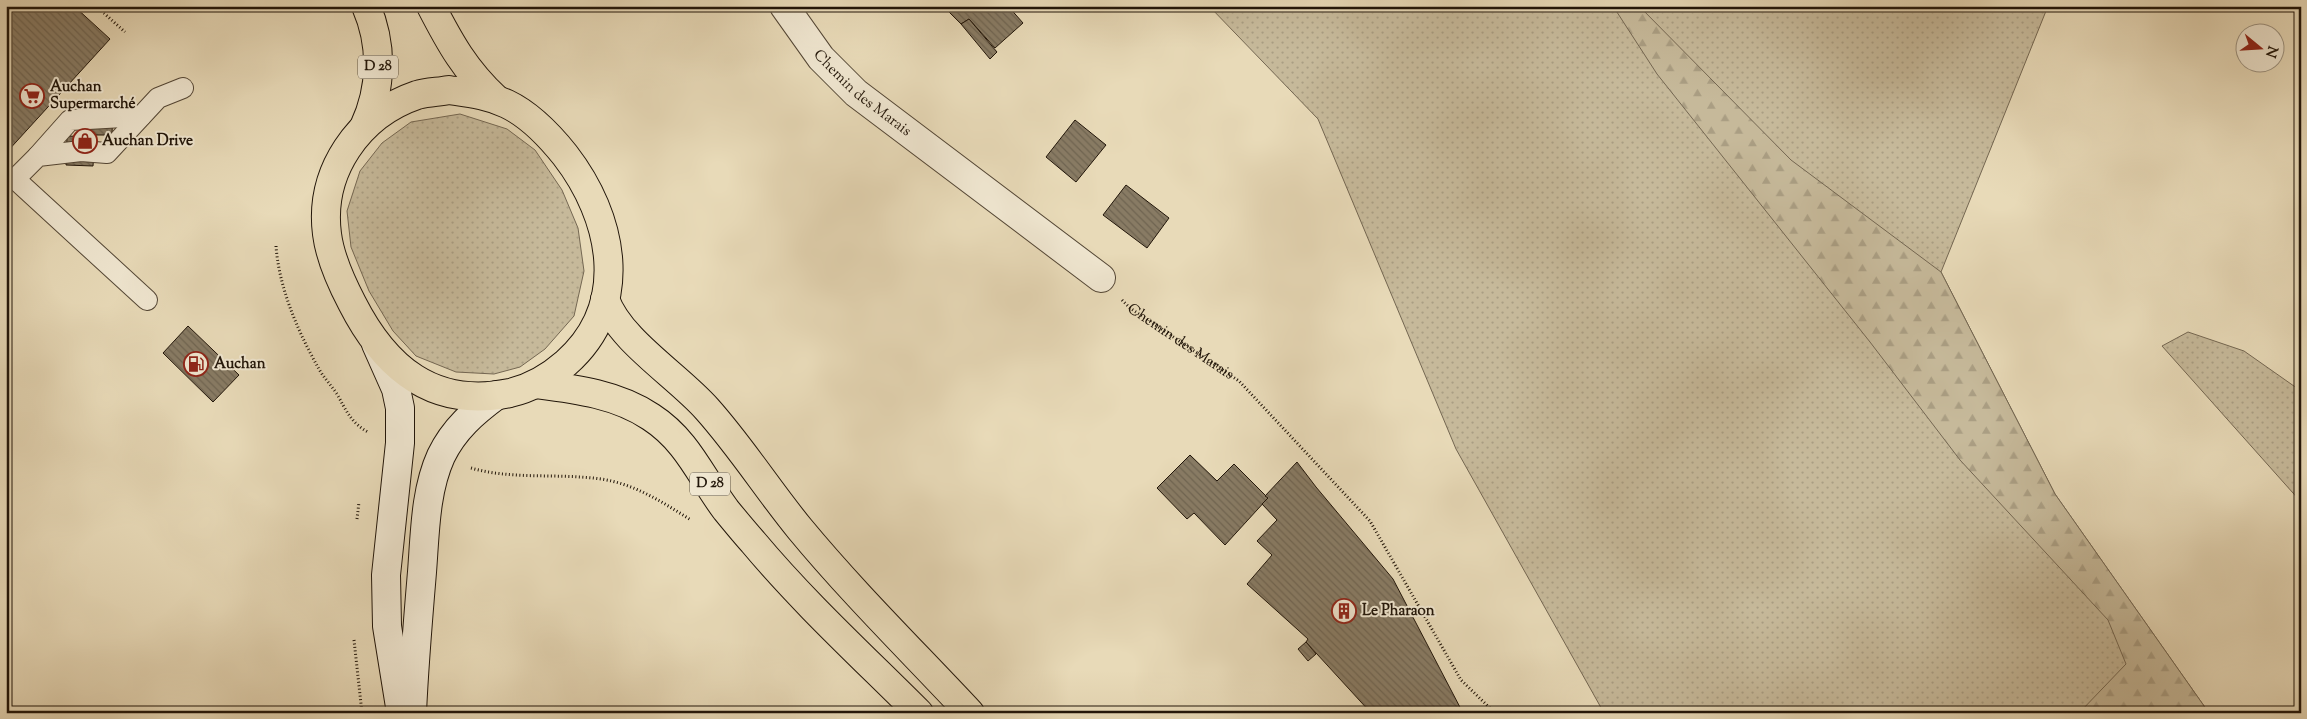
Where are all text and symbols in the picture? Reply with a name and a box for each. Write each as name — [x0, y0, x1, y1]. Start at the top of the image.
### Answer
north arrow — [2234, 22, 2284, 72]
text: N — [2259, 43, 2282, 60]
street label: Chemin des Marais — [808, 45, 916, 142]
road number: D 28 — [358, 56, 398, 78]
place label: Auchan Supermarché — [50, 77, 136, 115]
supermarket icon: Auchan Supermarché — [19, 83, 45, 109]
shop icon: Auchan Drive — [72, 128, 98, 154]
place label: Auchan Drive — [102, 131, 193, 152]
street label: Chemin des Marais — [1123, 298, 1238, 385]
fuel station icon: Auchan — [183, 351, 209, 377]
place label: Auchan — [214, 354, 266, 375]
road number: D 28 — [690, 472, 730, 496]
building icon: Le Pharaon — [1331, 598, 1357, 624]
place label: Le Pharaon — [1362, 601, 1435, 622]

